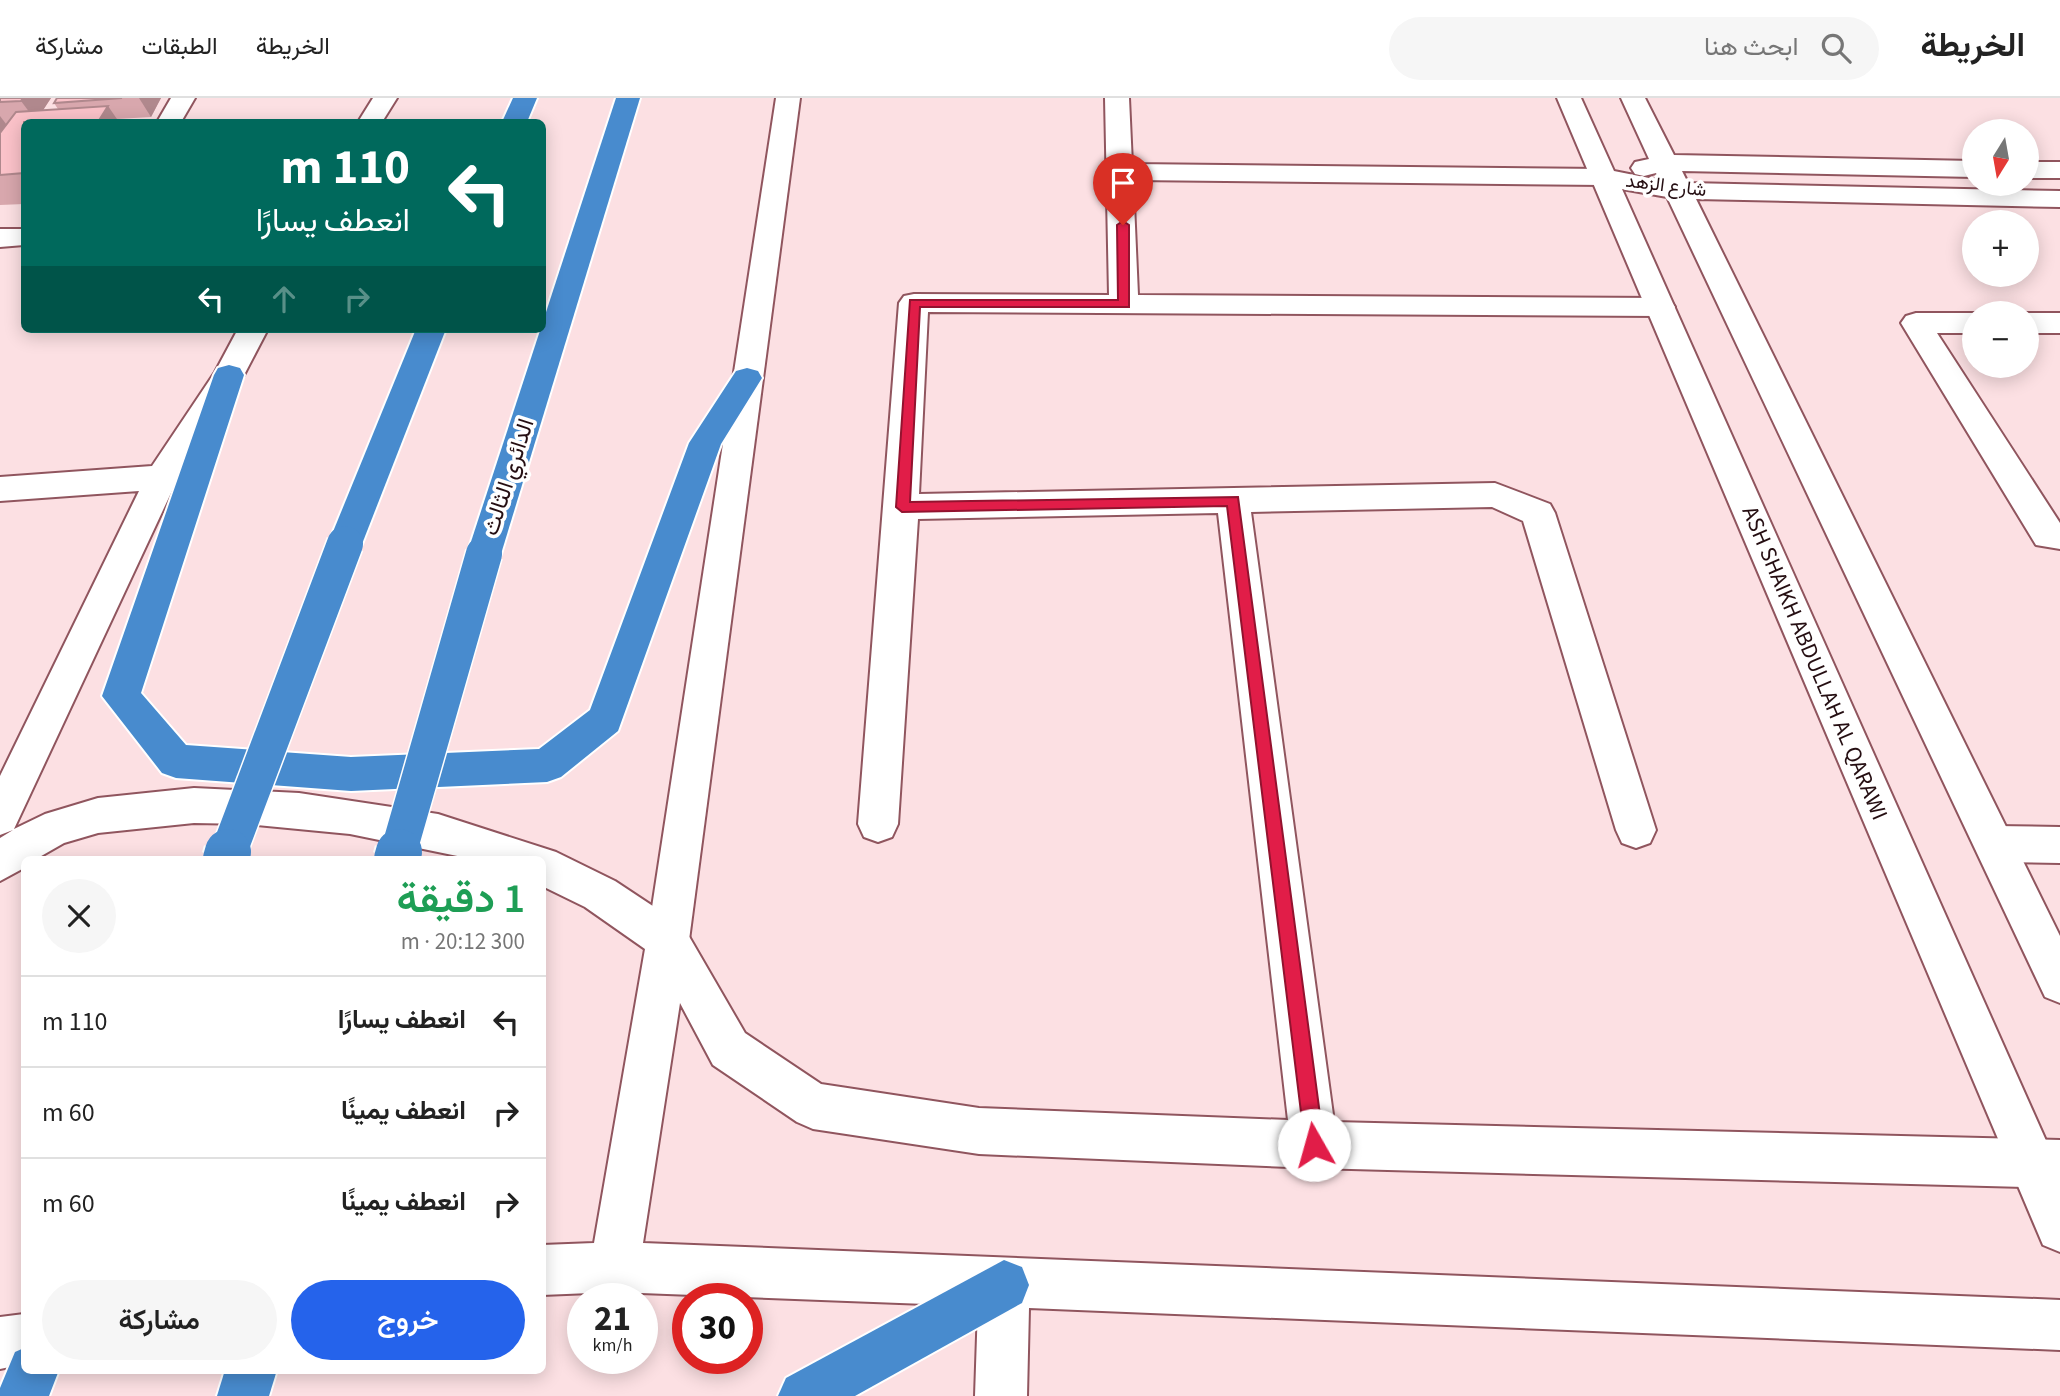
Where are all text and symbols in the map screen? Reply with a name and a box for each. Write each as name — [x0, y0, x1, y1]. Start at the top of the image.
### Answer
search box — [1389, 17, 1879, 80]
text: الخريطة — [1921, 22, 2025, 69]
text: ابحث هنا — [1704, 28, 1799, 65]
text: مشاركة — [35, 29, 103, 64]
text: الطبقات — [141, 29, 218, 64]
text: الخريطة — [256, 29, 330, 64]
icon: search — [1817, 29, 1855, 67]
north arrow — [1962, 119, 2039, 196]
map controls — [1962, 119, 2039, 378]
text: 110 m — [281, 133, 410, 203]
icon: left — [434, 147, 525, 238]
pin — [1093, 153, 1153, 225]
icon: arrive — [1104, 164, 1142, 202]
street label: شارع الزهد — [1624, 168, 1708, 204]
text: انعطف يسارًا — [256, 198, 410, 244]
button: + — [1962, 210, 2039, 287]
icon: left — [192, 280, 230, 318]
icon: ahead — [265, 280, 303, 318]
icon: right — [338, 280, 376, 318]
button: − — [1962, 301, 2039, 378]
street label: الدائري الثالث — [474, 414, 544, 540]
street label: ASH SHAIKH ABDULLAH AL QARAWI — [1734, 501, 1896, 825]
text: 1 دقيقة — [396, 869, 525, 929]
button: close — [42, 879, 116, 953]
text: 300 m · 20:12 — [401, 925, 525, 958]
text: انعطف يسارًا — [338, 1001, 466, 1038]
text: 110 m — [42, 1003, 108, 1040]
icon: left — [487, 1003, 525, 1041]
text: انعطف يمينًا — [341, 1092, 466, 1129]
text: 60 m — [42, 1094, 95, 1131]
icon: right — [487, 1094, 525, 1132]
position arrow — [1277, 1108, 1351, 1182]
text: انعطف يمينًا — [341, 1183, 466, 1220]
text: 60 m — [42, 1185, 95, 1222]
icon: right — [487, 1185, 525, 1223]
button: مشاركة — [42, 1280, 277, 1360]
button: خروج — [291, 1280, 525, 1360]
speed limit sign: 30 — [672, 1283, 763, 1374]
text: 21 — [594, 1294, 631, 1344]
text: km/h — [593, 1333, 632, 1358]

